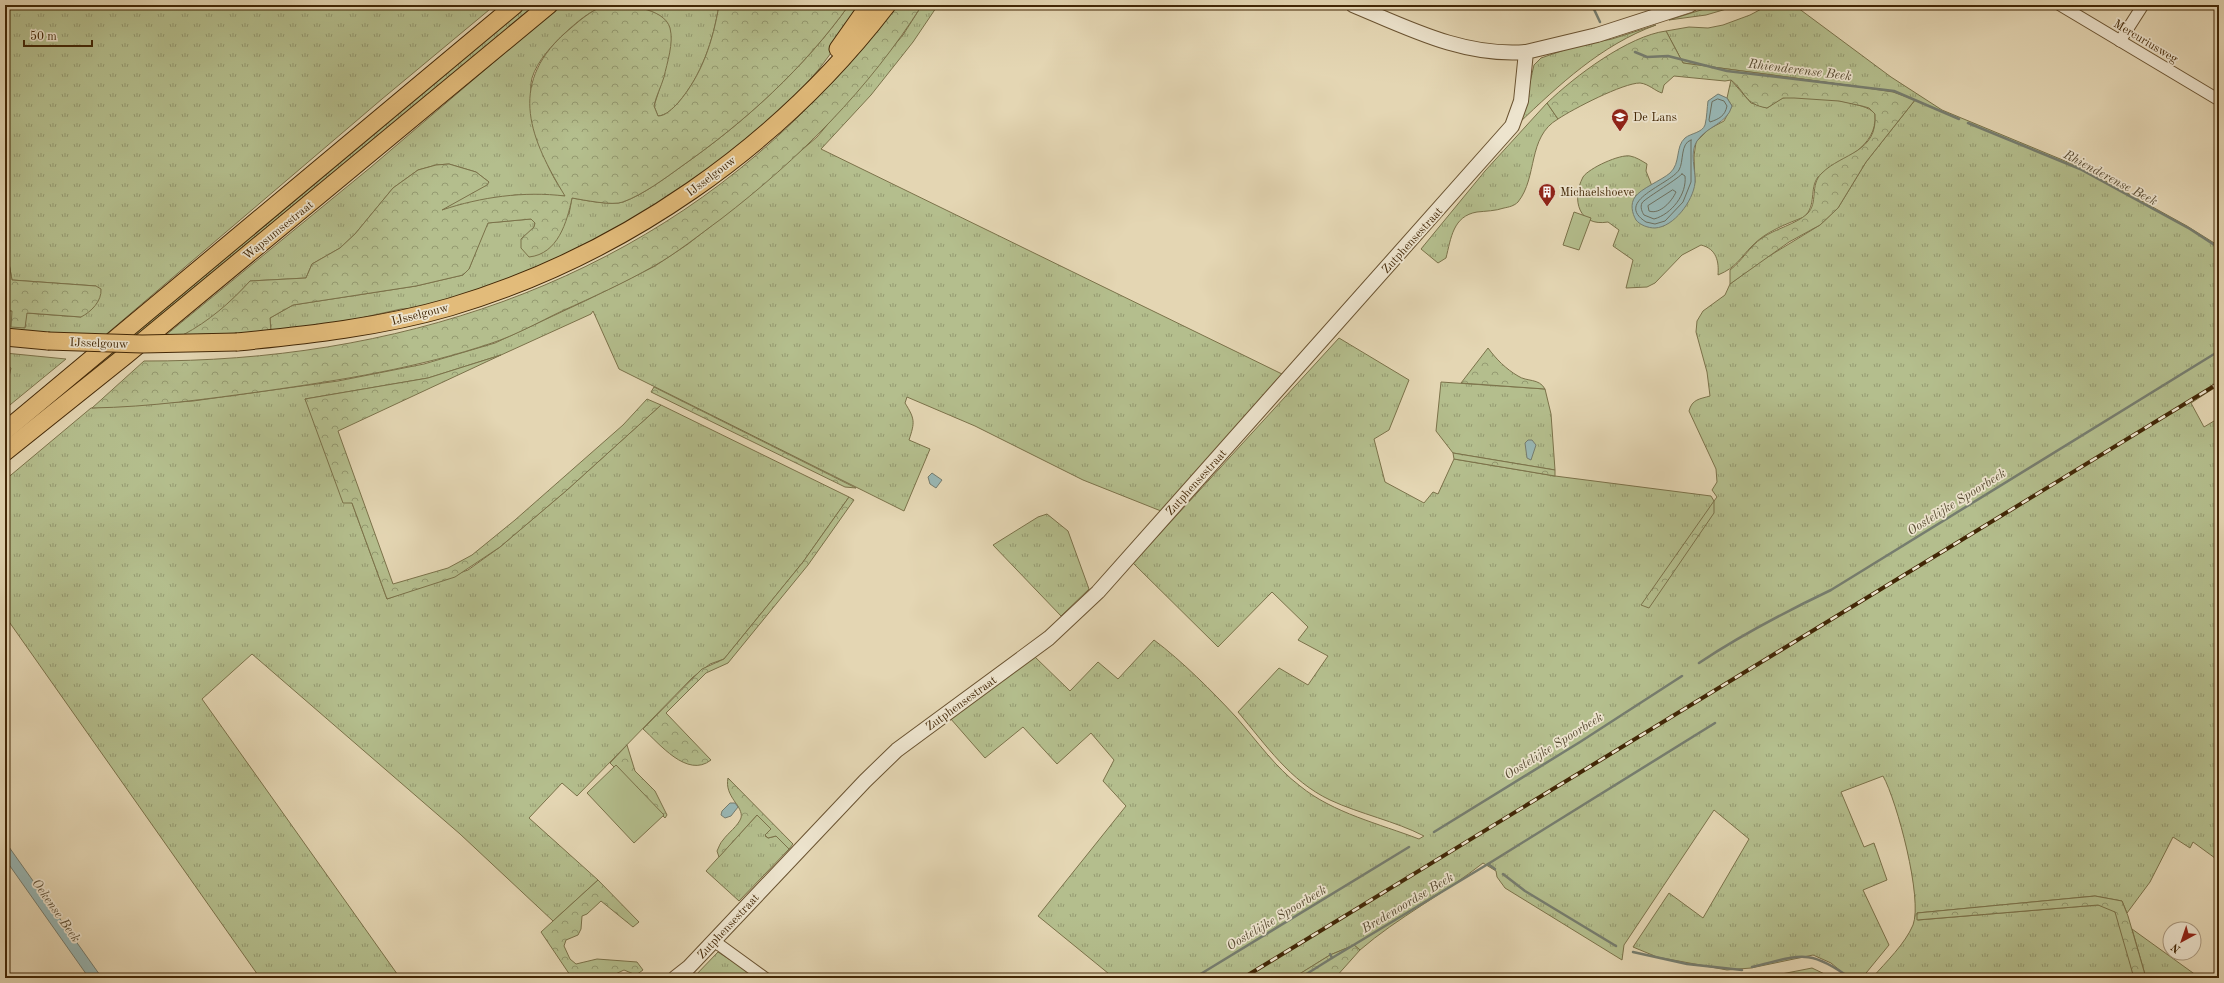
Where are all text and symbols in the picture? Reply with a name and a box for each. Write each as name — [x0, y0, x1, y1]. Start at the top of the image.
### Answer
street label: Mercuriusweg — [2111, 18, 2180, 66]
scale bar — [24, 22, 92, 48]
text: 50 m — [30, 30, 57, 43]
water label: Rhienderense Beek — [1746, 58, 1852, 83]
school or university icon: De Lans — [1610, 107, 1630, 132]
place label: De Lans — [1633, 112, 1677, 124]
water label: Rhienderense Beek — [2060, 148, 2159, 209]
street label: IJsselgouw — [685, 154, 739, 199]
building icon: Michaelshoeve — [1537, 182, 1557, 207]
place label: Michaelshoeve — [1560, 187, 1635, 199]
street label: Wapsumsestraat — [241, 199, 316, 263]
street label: Zutphensestraat — [1380, 205, 1445, 276]
street label: IJsselgouw — [390, 302, 451, 328]
street label: IJsselgouw — [70, 337, 129, 351]
street label: Zutphensestraat — [1164, 447, 1229, 518]
water label: Oostelijke Spoorbeek — [1905, 467, 2009, 538]
street label: Zutphensestraat — [924, 674, 999, 733]
water label: Oostelijke Spoorbeek — [1502, 711, 1606, 782]
water label: Bredenoordse Beek — [1359, 871, 1456, 936]
water label: Oekense Beek — [29, 877, 82, 945]
water label: Oostelijke Spoorbeek — [1225, 883, 1329, 953]
street label: Zutphensestraat — [696, 892, 762, 962]
north arrow — [2162, 921, 2202, 961]
text: N — [2169, 940, 2183, 954]

